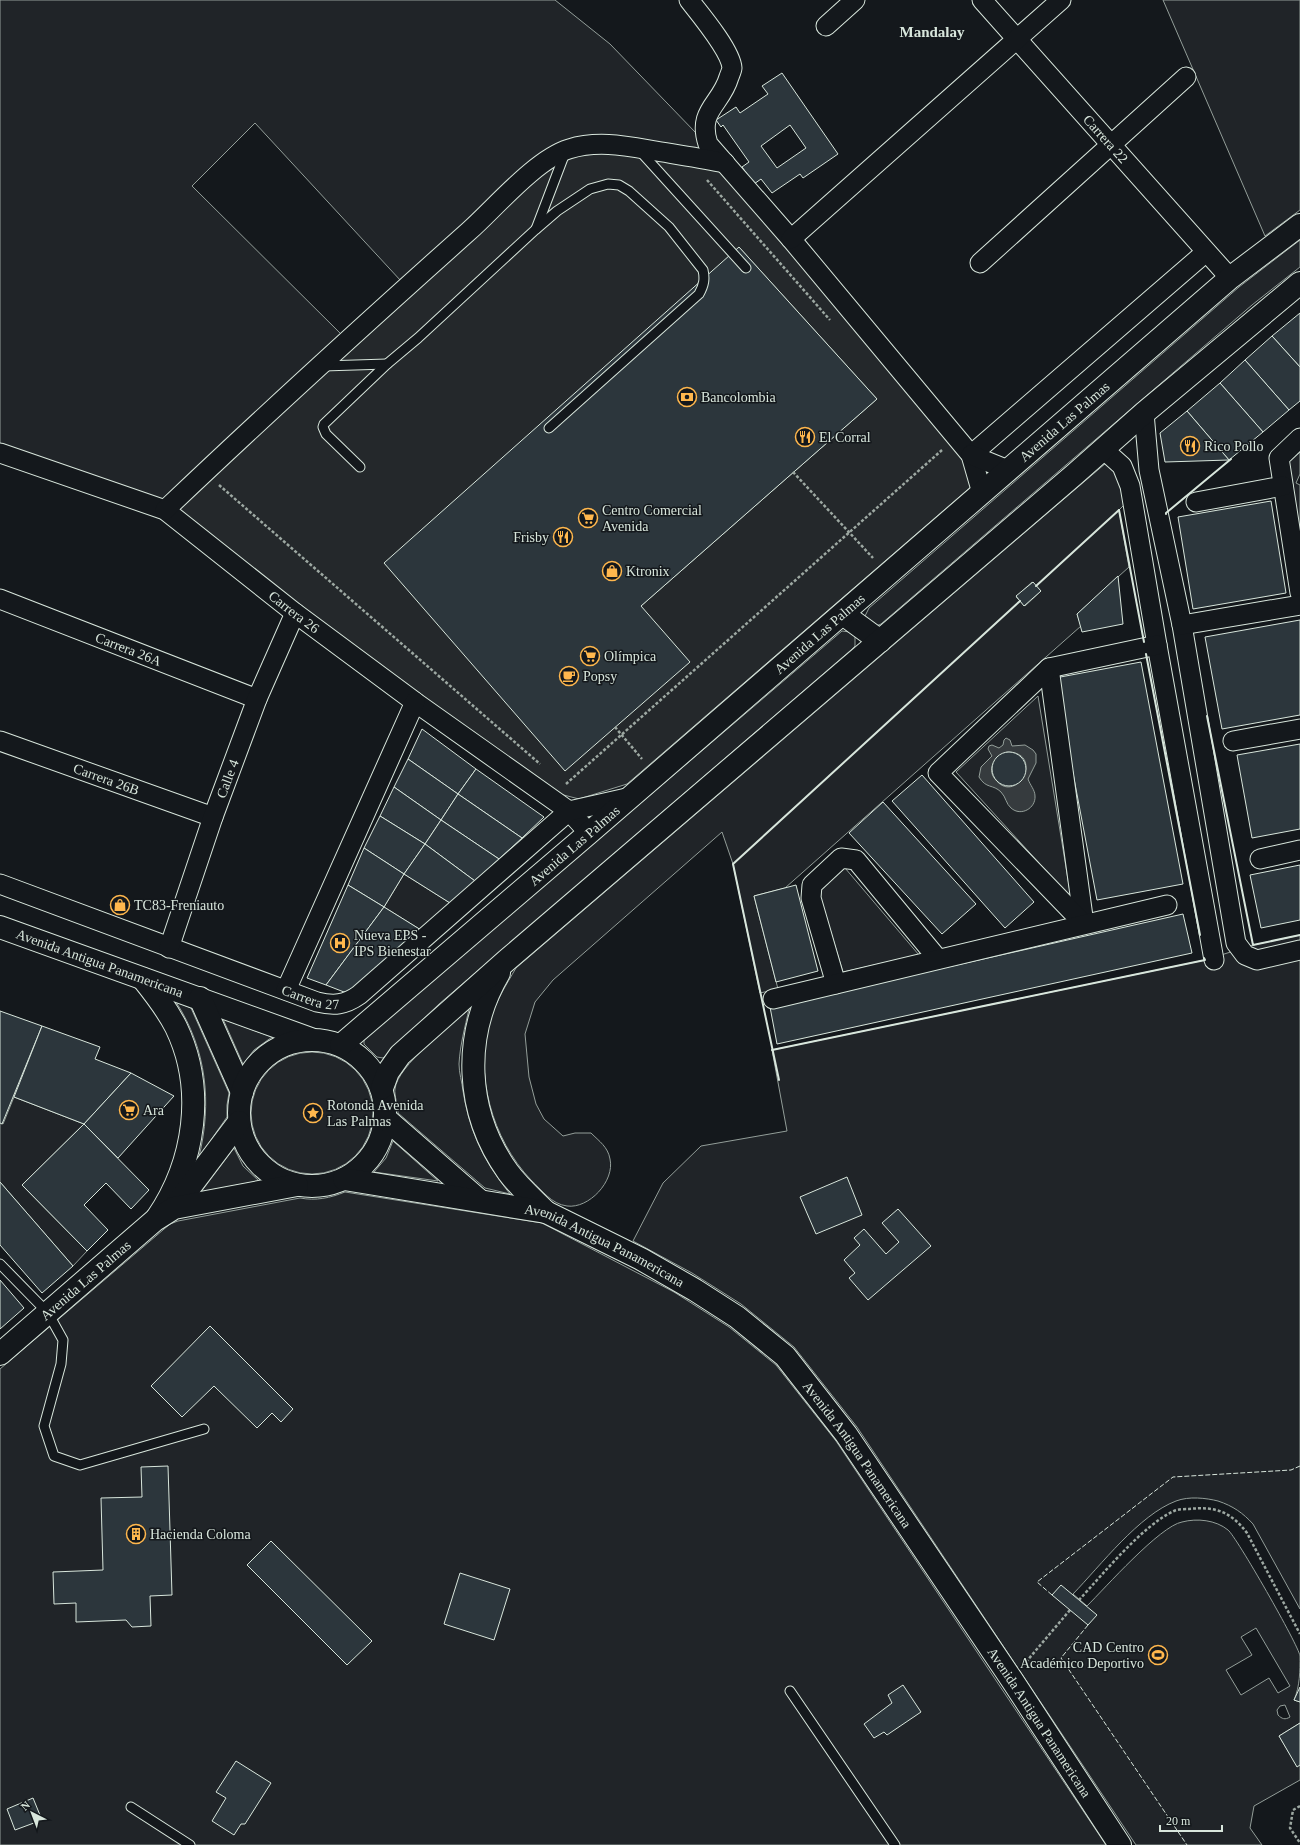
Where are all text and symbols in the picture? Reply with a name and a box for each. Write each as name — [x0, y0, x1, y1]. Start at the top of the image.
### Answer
district label: Mandalay — [899, 24, 965, 40]
street label: Carrera 22 — [1080, 112, 1131, 166]
street label: Avenida Las Palmas — [1016, 378, 1112, 464]
bank icon: Bancolombia — [676, 386, 698, 408]
place label: Bancolombia — [701, 390, 776, 405]
restaurant icon: El Corral — [794, 426, 816, 448]
place label: El Corral — [819, 430, 871, 445]
restaurant icon: Rico Pollo — [1179, 435, 1201, 457]
place label: Rico Pollo — [1204, 439, 1264, 454]
place label: Centro Comercial Avenida — [602, 503, 702, 534]
supermarket icon: Centro Comercial Avenida — [577, 507, 599, 529]
restaurant icon: Frisby — [552, 526, 574, 548]
place label: Frisby — [513, 530, 549, 545]
shop icon: Ktronix — [601, 560, 623, 582]
place label: Ktronix — [626, 564, 670, 579]
street label: Carrera 26 — [266, 588, 322, 636]
street label: Avenida Las Palmas — [771, 591, 867, 677]
street label: Carrera 26A — [93, 629, 165, 669]
supermarket icon: Olímpica — [579, 645, 601, 667]
place label: Olímpica — [604, 649, 657, 664]
cafe icon: Popsy — [558, 665, 580, 687]
place label: Popsy — [583, 669, 617, 684]
street label: Calle 4 — [213, 757, 241, 800]
street label: Carrera 26B — [71, 760, 141, 798]
street label: Avenida Las Palmas — [526, 803, 622, 888]
shop icon: TC83-Freniauto — [109, 894, 131, 916]
place label: TC83-Freniauto — [134, 898, 224, 913]
street label: Avenida Antigua Panamericana — [14, 926, 186, 1000]
place label: Nueva EPS - IPS Bienestar — [354, 928, 431, 959]
hospital icon: Nueva EPS - IPS Bienestar — [329, 932, 351, 954]
street label: Carrera 27 — [280, 982, 340, 1012]
place label: Rotonda Avenida Las Palmas — [327, 1098, 424, 1129]
supermarket icon: Ara — [118, 1099, 140, 1121]
place icon: Rotonda Avenida Las Palmas — [302, 1102, 324, 1124]
place label: Ara — [143, 1103, 165, 1118]
street label: Avenida Antigua Panamericana — [523, 1201, 687, 1290]
street label: Avenida Las Palmas — [37, 1237, 134, 1323]
street label: Avenida Antigua Panamericana — [800, 1378, 915, 1531]
building icon: Hacienda Coloma — [125, 1523, 147, 1545]
place label: Hacienda Coloma — [150, 1527, 251, 1542]
place label: CAD Centro Académico Deportivo — [1020, 1640, 1144, 1671]
sports icon: CAD Centro Académico Deportivo — [1147, 1644, 1169, 1666]
street label: Avenida Antigua Panamericana — [985, 1645, 1095, 1801]
north arrow — [12, 1793, 52, 1833]
text: N — [18, 1798, 32, 1813]
scale bar — [1160, 1807, 1222, 1833]
text: 20 m — [1166, 1814, 1191, 1828]

